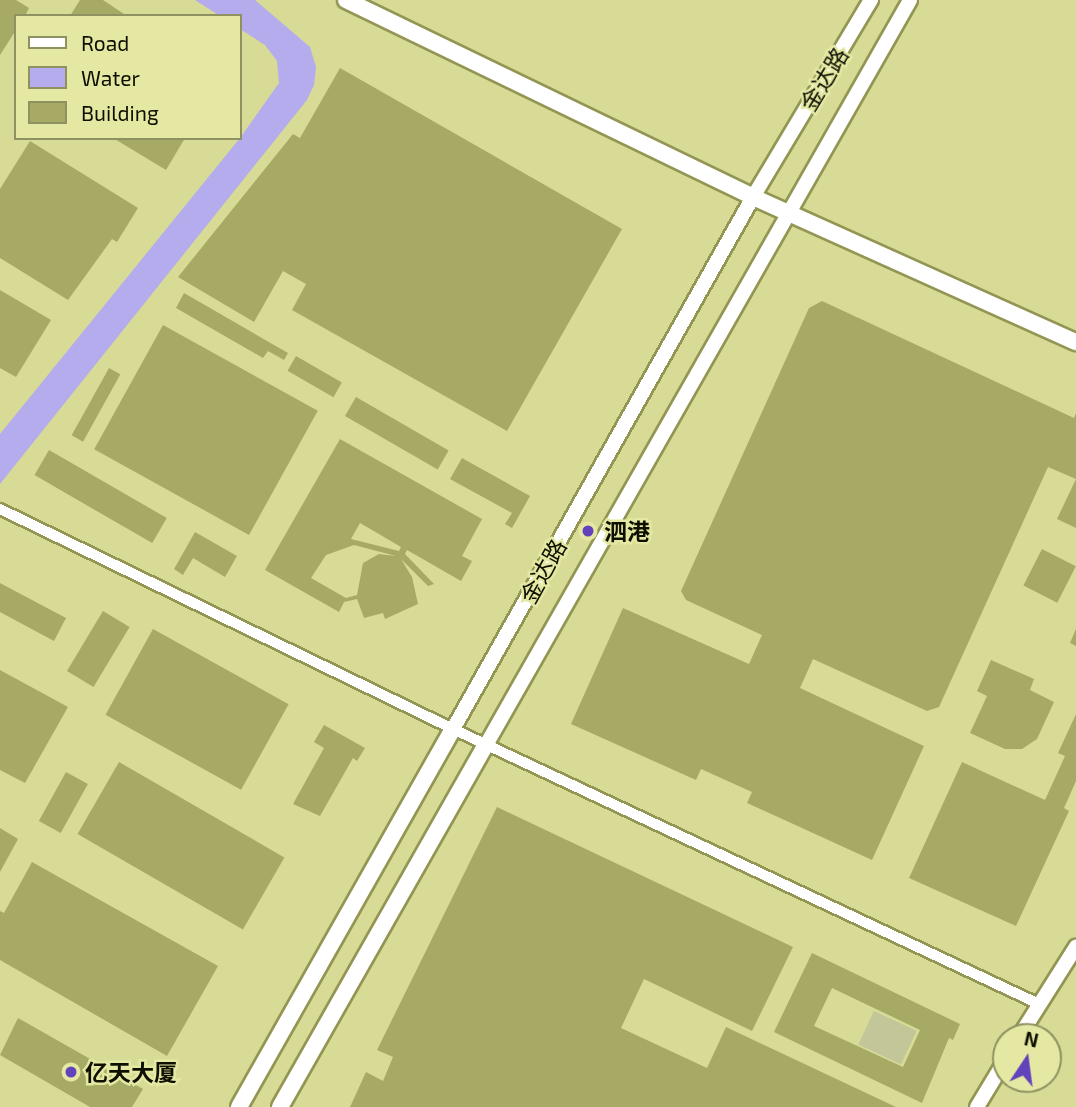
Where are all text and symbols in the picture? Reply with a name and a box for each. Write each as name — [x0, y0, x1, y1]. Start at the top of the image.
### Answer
legend — [14, 14, 242, 140]
text: Road — [81, 30, 129, 55]
street label: 金达路 — [794, 42, 854, 116]
text: Water — [81, 65, 140, 90]
text: Building — [81, 100, 159, 125]
place label: 泗港 — [604, 517, 650, 545]
marker: 泗港 — [578, 521, 598, 541]
street label: 金达路 — [514, 534, 572, 608]
north arrow — [992, 1023, 1062, 1093]
text: N — [1022, 1026, 1041, 1052]
place label: 亿天大厦 — [85, 1058, 177, 1086]
marker: 亿天大厦 — [63, 1064, 79, 1080]

